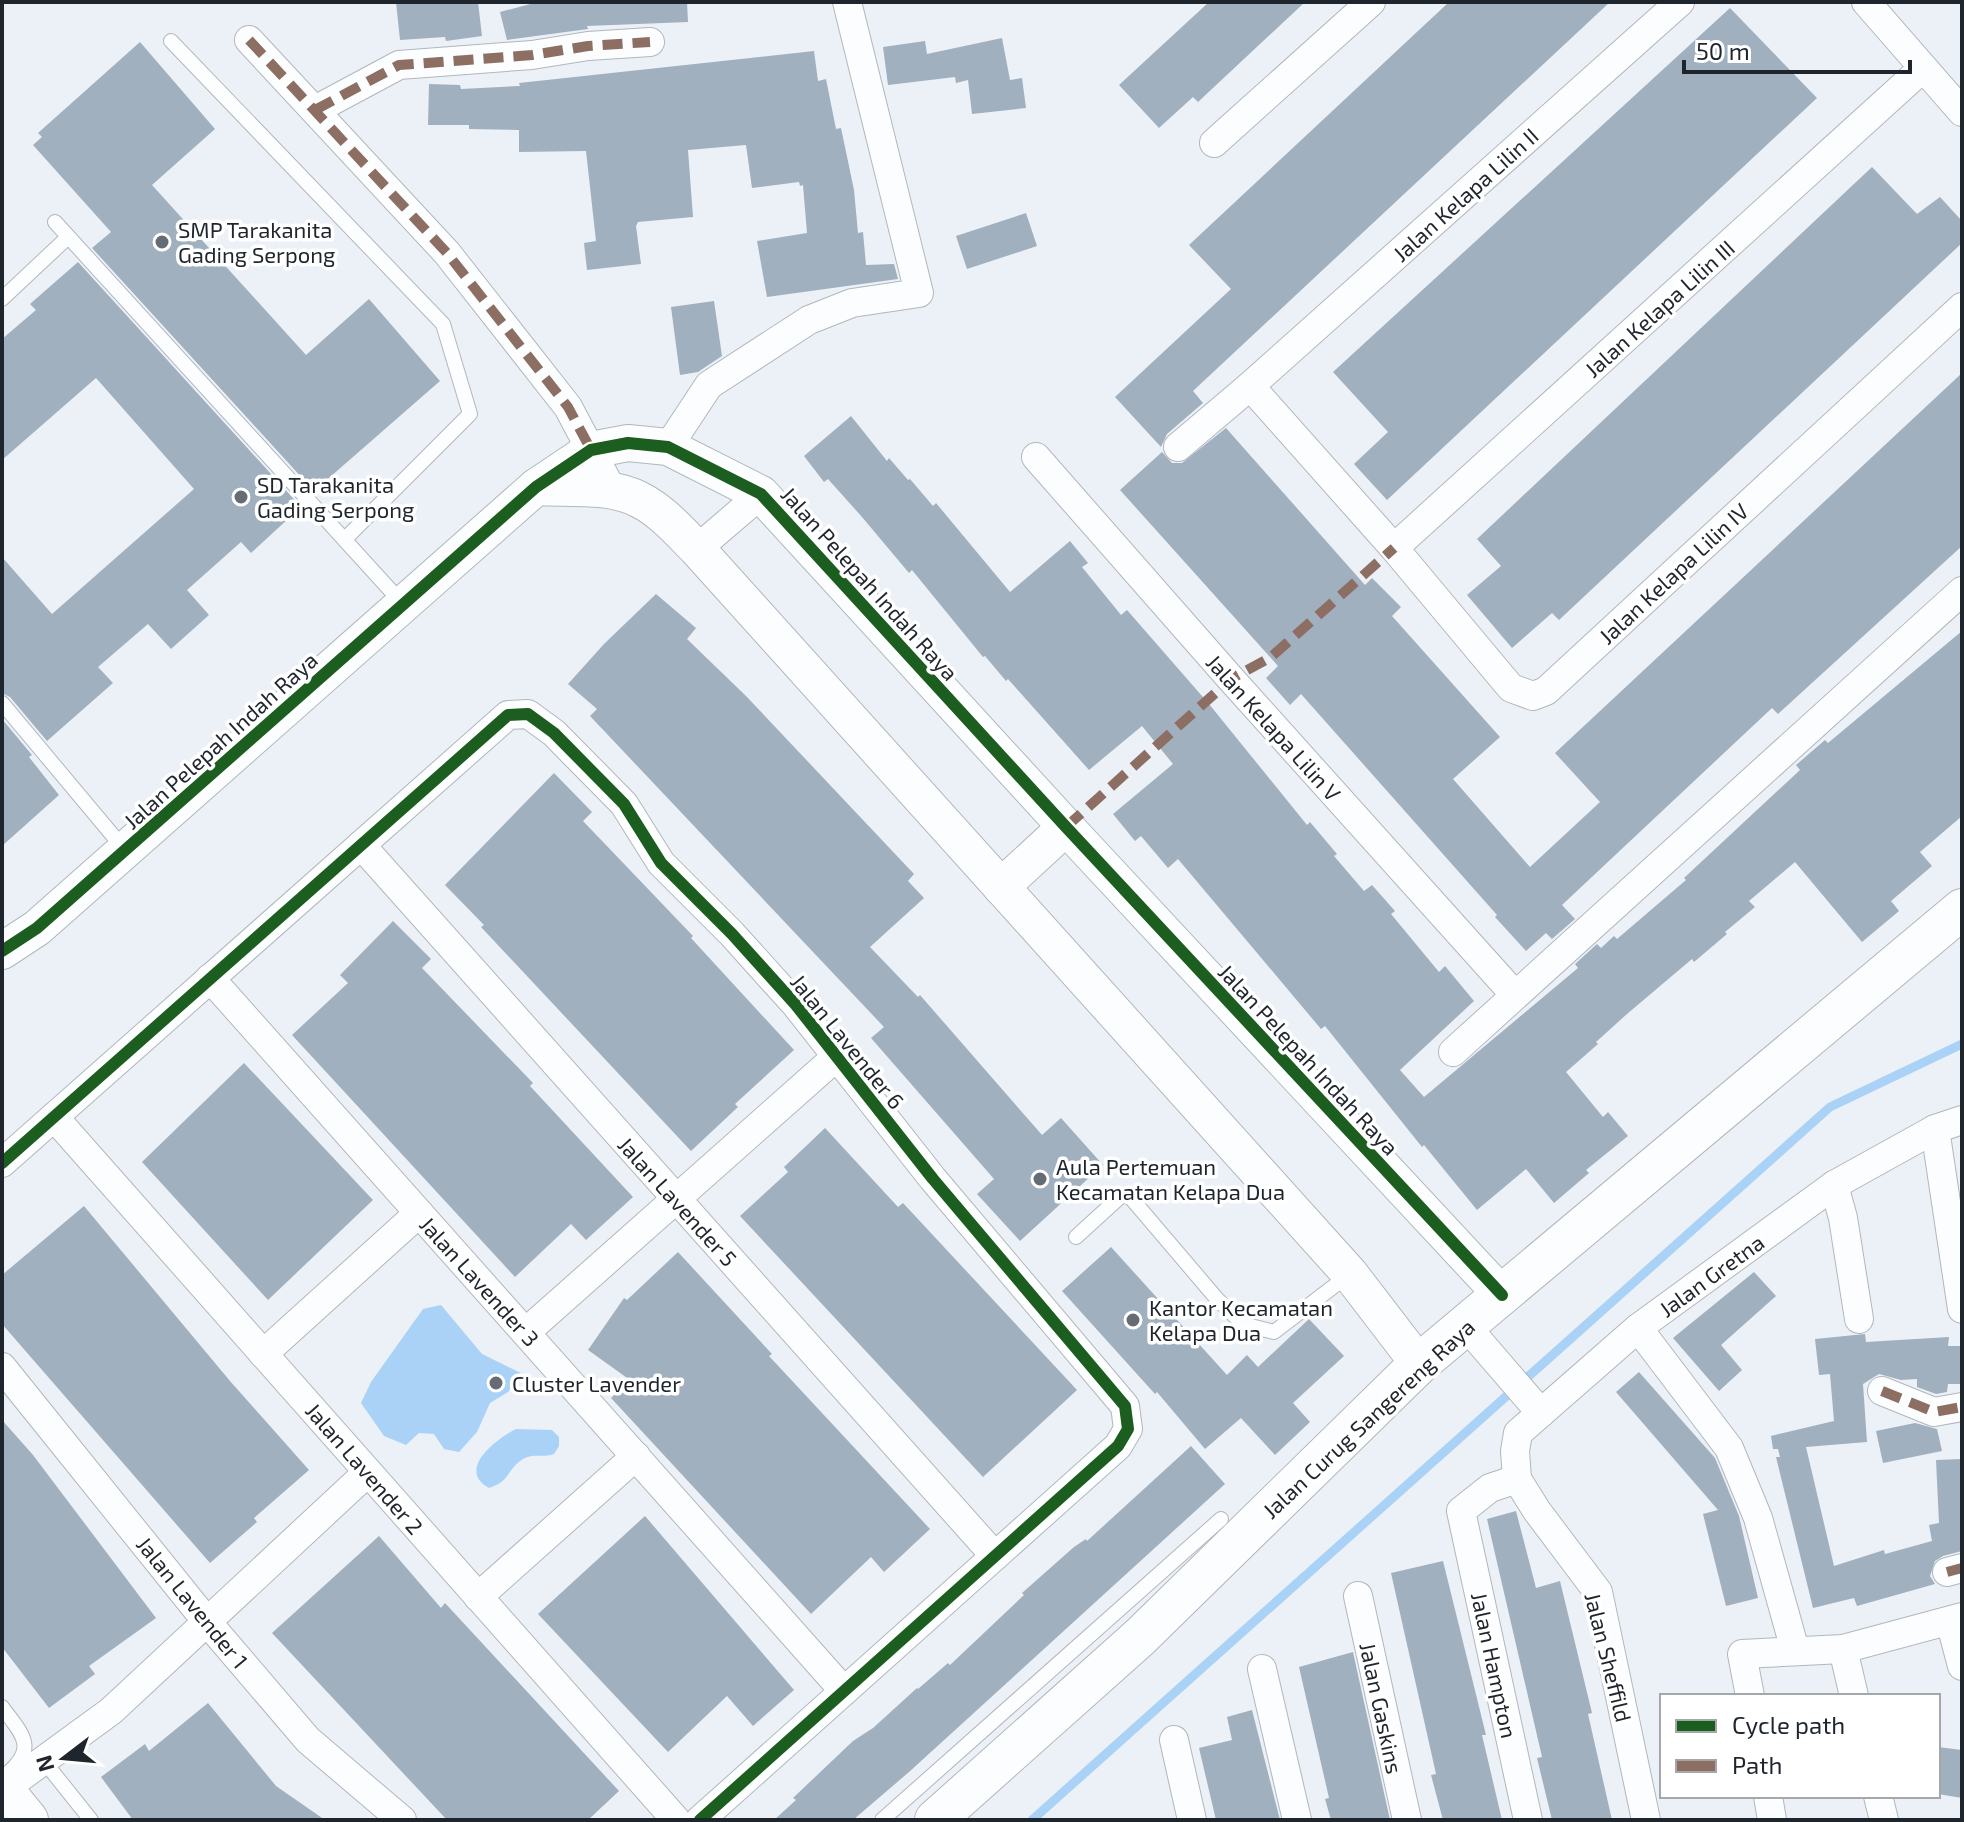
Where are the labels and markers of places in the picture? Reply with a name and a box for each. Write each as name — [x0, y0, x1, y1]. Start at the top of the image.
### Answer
place label: SMP Tarakanita Gading Serpong — [178, 216, 335, 267]
marker: SMP Tarakanita Gading Serpong — [153, 233, 171, 251]
place label: SD Tarakanita Gading Serpong — [257, 471, 414, 522]
marker: SD Tarakanita Gading Serpong — [232, 488, 250, 506]
place label: Aula Pertemuan Kecamatan Kelapa Dua — [1056, 1153, 1285, 1204]
marker: Aula Pertemuan Kecamatan Kelapa Dua — [1031, 1170, 1049, 1188]
place label: Kantor Kecamatan Kelapa Dua — [1149, 1294, 1333, 1345]
marker: Kantor Kecamatan Kelapa Dua — [1124, 1311, 1142, 1329]
place label: Cluster Lavender — [512, 1370, 681, 1396]
marker: Cluster Lavender — [487, 1374, 505, 1392]

